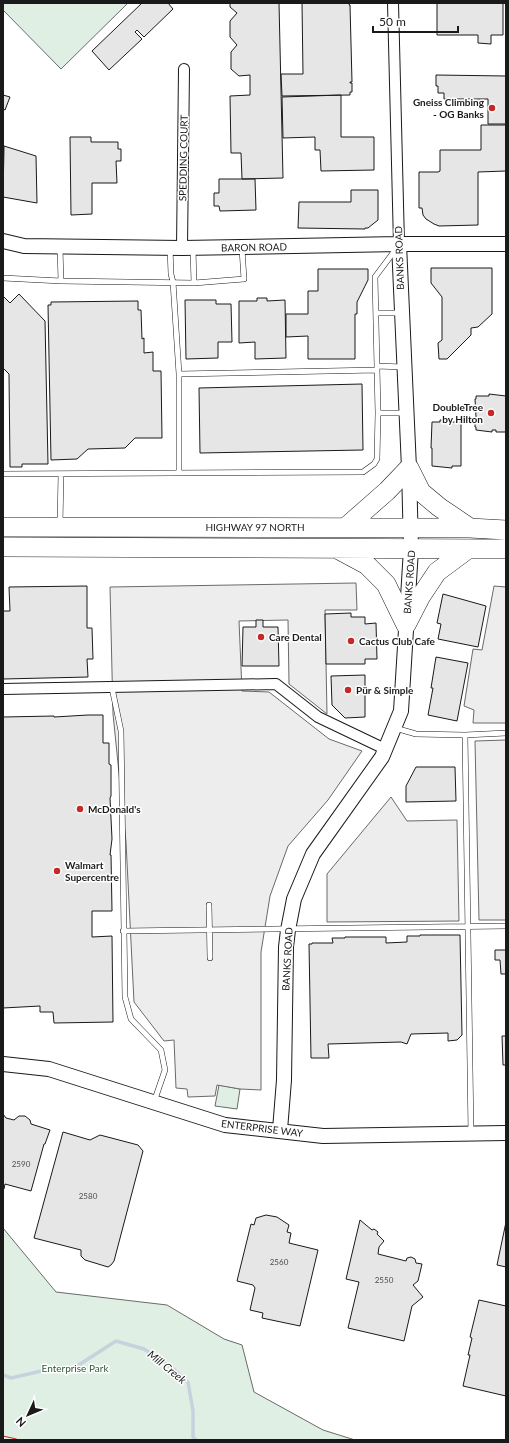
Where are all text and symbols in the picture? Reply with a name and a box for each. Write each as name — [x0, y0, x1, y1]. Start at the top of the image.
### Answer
scale bar — [373, 8, 458, 34]
text: 50 m — [379, 14, 406, 29]
place label: Gneiss Climbing - OG Banks — [413, 96, 485, 120]
marker: Gneiss Climbing - OG Banks — [487, 103, 497, 113]
street label: SPEDDING COURT — [176, 115, 190, 201]
street label: BANKS ROAD — [392, 226, 406, 290]
street label: BARON ROAD — [221, 240, 287, 254]
place label: DoubleTree by Hilton — [432, 401, 484, 425]
marker: DoubleTree by Hilton — [486, 408, 496, 418]
street label: HIGHWAY 97 NORTH — [205, 521, 305, 533]
street label: BANKS ROAD — [401, 549, 417, 614]
place label: Care Dental — [269, 631, 322, 643]
marker: Care Dental — [256, 632, 266, 642]
place label: Cactus Club Cafe — [359, 635, 436, 647]
marker: Cactus Club Cafe — [346, 636, 356, 646]
place label: Pür & Simple — [356, 684, 414, 696]
marker: Pür & Simple — [343, 685, 353, 695]
place label: McDonald's — [88, 803, 141, 815]
marker: McDonald's — [75, 804, 85, 814]
place label: Walmart Supercentre — [65, 859, 120, 883]
marker: Walmart Supercentre — [52, 866, 62, 876]
street label: BANKS ROAD — [279, 926, 295, 991]
street label: ENTERPRISE WAY — [220, 1117, 304, 1139]
house number: 2590 — [12, 1159, 31, 1169]
house number: 2580 — [79, 1191, 98, 1201]
house number: 2560 — [270, 1257, 289, 1267]
house number: 2550 — [375, 1275, 394, 1285]
water label: Mill Creek — [146, 1347, 190, 1386]
park label: Enterprise Park — [42, 1362, 109, 1374]
north arrow — [8, 1395, 48, 1435]
text: N — [13, 1415, 28, 1430]

